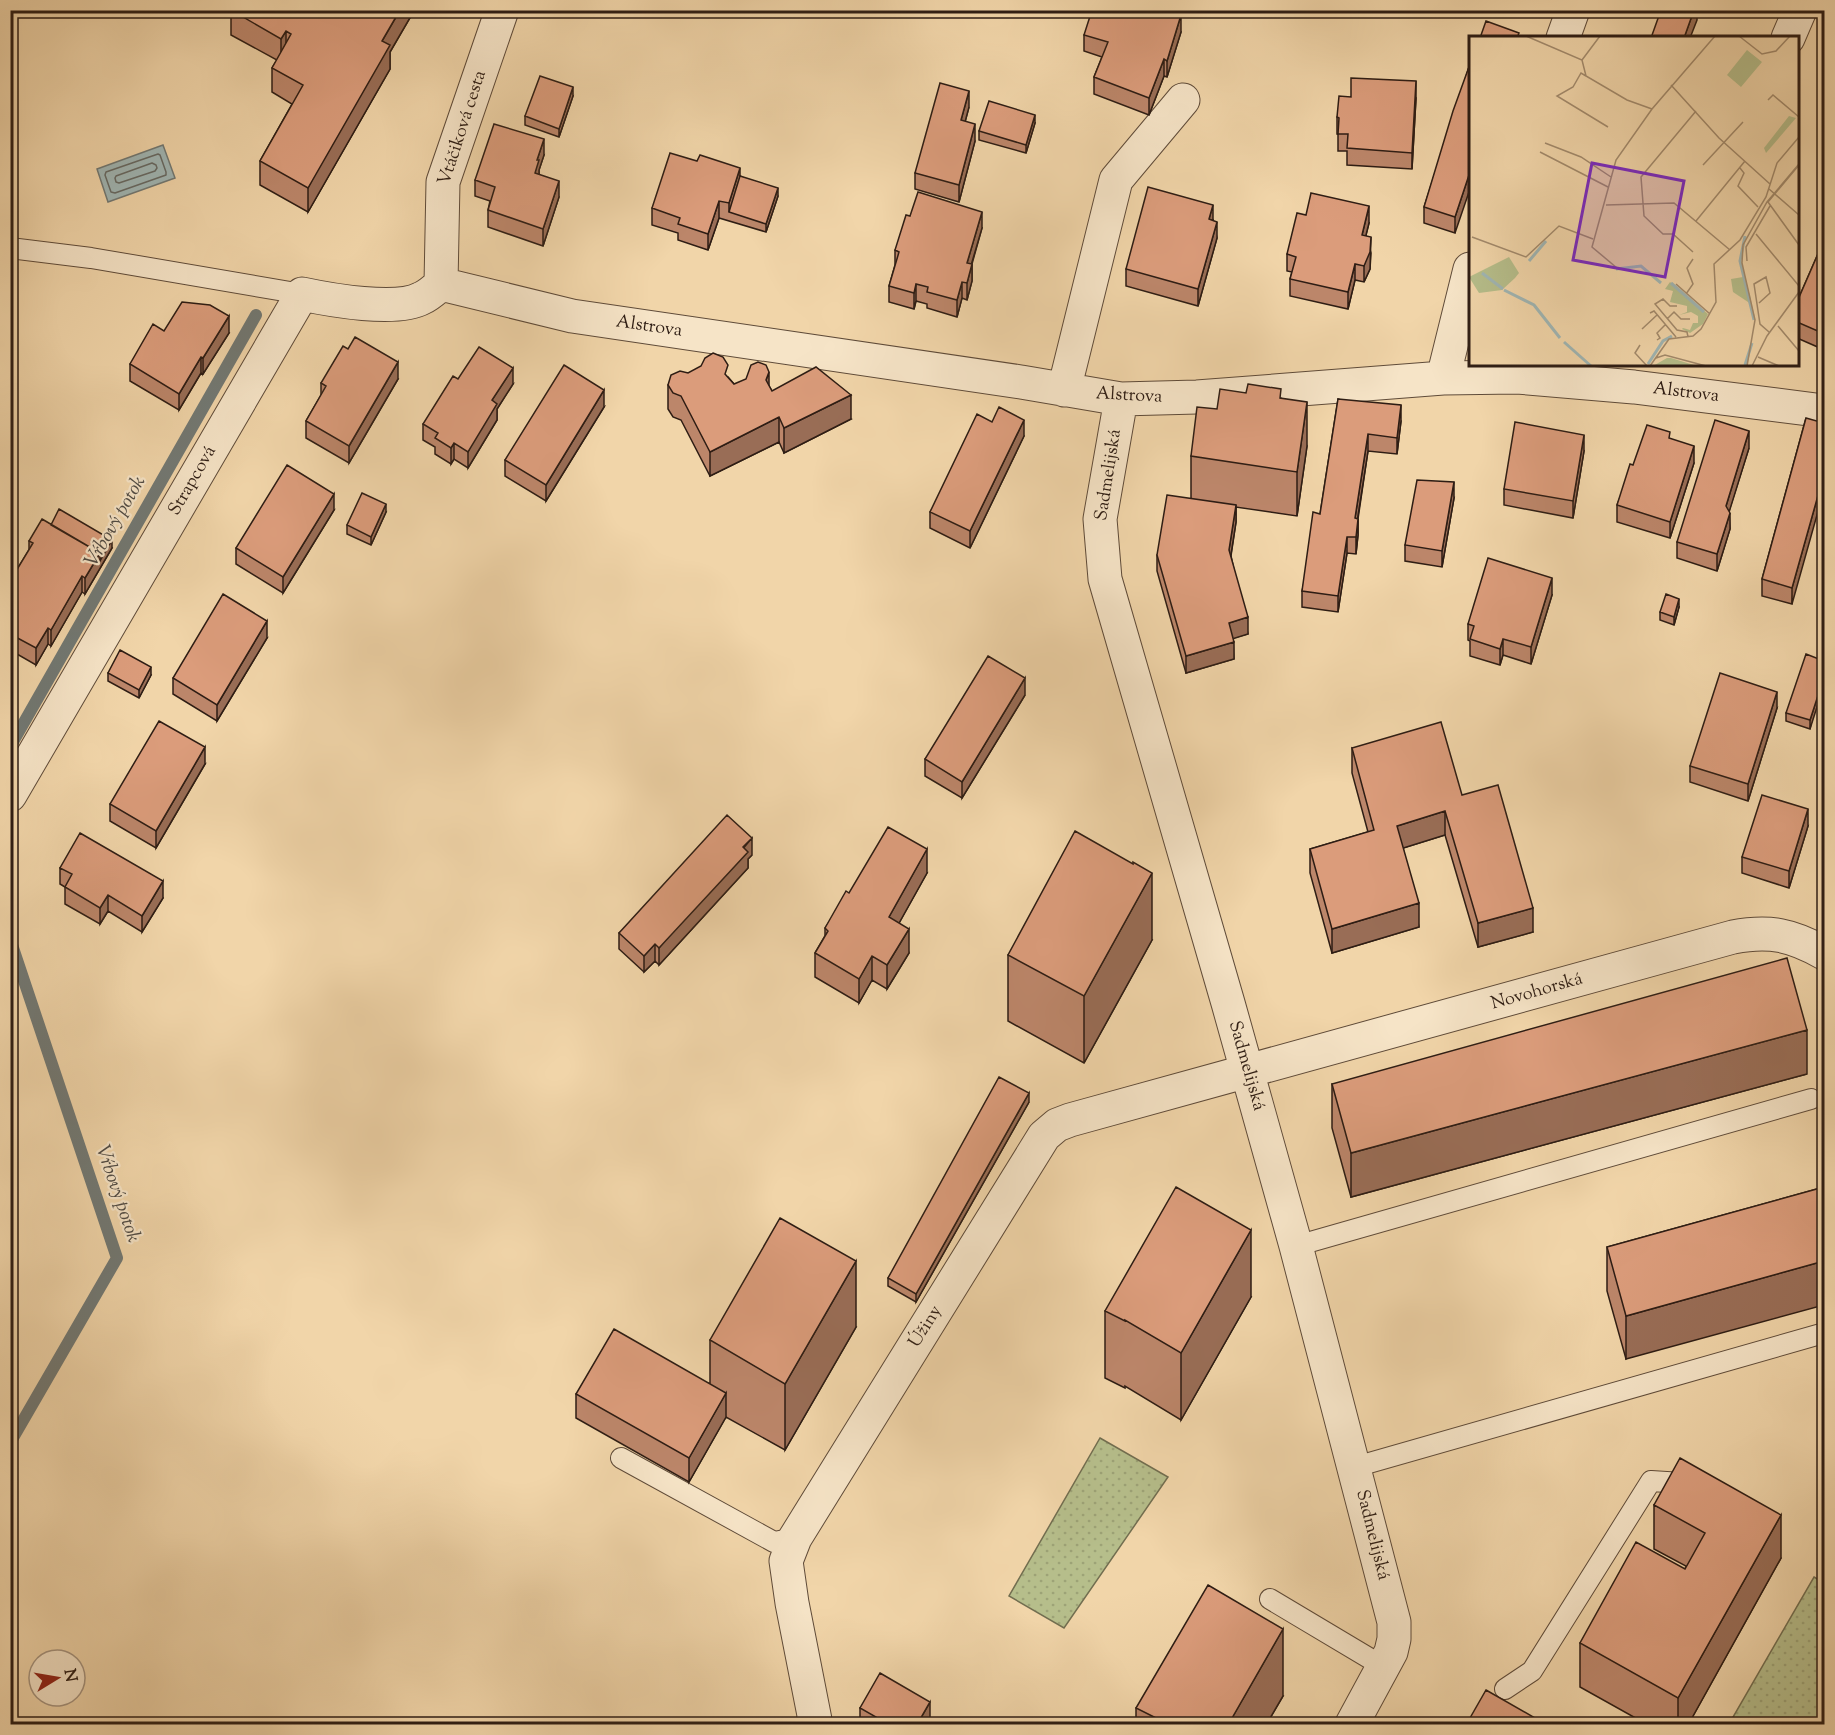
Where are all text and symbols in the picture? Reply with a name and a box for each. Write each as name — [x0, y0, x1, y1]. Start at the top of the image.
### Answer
inset map — [1469, 36, 1799, 366]
street label: Vtáčiková cesta — [432, 67, 494, 189]
street label: Alstrova — [614, 309, 684, 345]
street label: Alstrova — [1651, 376, 1721, 410]
street label: Alstrova — [1095, 381, 1163, 411]
street label: Sadmelijská — [1089, 427, 1129, 523]
street label: Strapcová — [163, 441, 223, 521]
water label: Vŕbový potok — [78, 471, 154, 573]
street label: Novohorská — [1488, 967, 1586, 1017]
street label: Sadmelijská — [1221, 1018, 1271, 1114]
water label: Vŕbový potok — [87, 1141, 147, 1247]
street label: Úžiny — [902, 1300, 949, 1353]
street label: Sadmelijská — [1348, 1487, 1396, 1583]
north arrow — [27, 1648, 87, 1708]
text: N — [57, 1667, 82, 1684]

